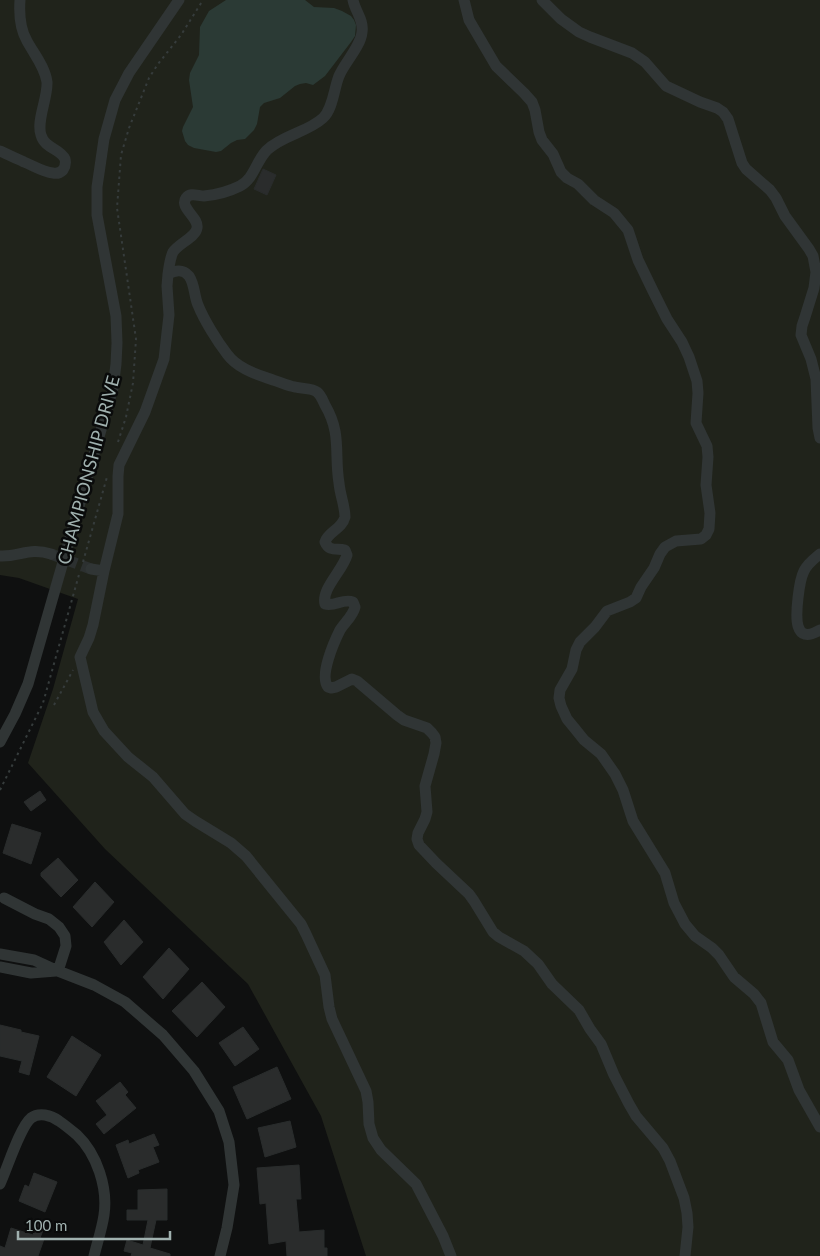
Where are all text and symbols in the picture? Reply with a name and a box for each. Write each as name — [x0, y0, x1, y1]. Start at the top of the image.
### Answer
street label: CHAMPIONSHIP DRIVE — [52, 373, 124, 567]
scale bar — [18, 1208, 170, 1240]
text: 100 m — [25, 1216, 67, 1234]

